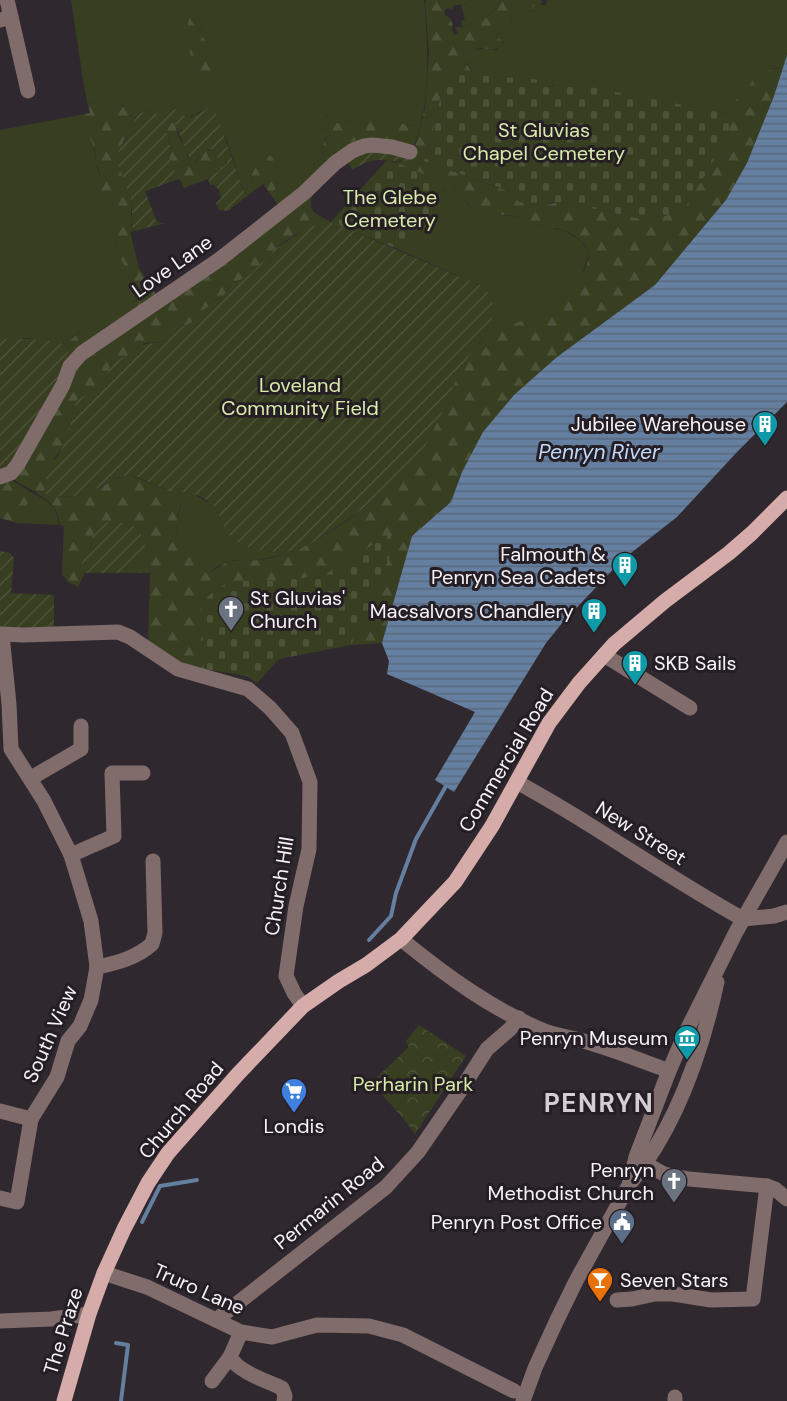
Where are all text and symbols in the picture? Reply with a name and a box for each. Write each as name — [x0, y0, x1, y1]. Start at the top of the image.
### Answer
park label: St Gluvias Chapel Cemetery — [463, 117, 625, 166]
park label: The Glebe Cemetery — [343, 184, 437, 233]
street label: Love Lane — [127, 229, 217, 303]
park label: Loveland Community Field — [221, 372, 379, 421]
building icon: Jubilee Warehouse — [750, 409, 780, 447]
place label: Jubilee Warehouse — [571, 411, 746, 437]
water label: Penryn River — [538, 438, 661, 466]
place label: Falmouth & Penryn Sea Cadets — [431, 541, 606, 590]
building icon: Falmouth & Penryn Sea Cadets — [610, 550, 640, 588]
place label: St Gluvias' Church — [250, 585, 345, 634]
church icon: St Gluvias' Church — [216, 594, 246, 632]
building icon: Macsalvors Chandlery — [579, 596, 609, 634]
place label: Macsalvors Chandlery — [370, 598, 574, 624]
building icon: SKB Sails — [620, 648, 650, 686]
place label: SKB Sails — [654, 650, 736, 676]
street label: Commercial Road — [453, 683, 559, 837]
street label: New Street — [591, 795, 691, 871]
street label: Church Hill — [258, 835, 300, 937]
street label: South View — [17, 981, 83, 1087]
museum icon: Penryn Museum — [672, 1023, 702, 1061]
place label: Penryn Museum — [520, 1025, 668, 1051]
street label: Church Road — [133, 1056, 229, 1164]
park label: Perharin Park — [353, 1071, 473, 1097]
supermarket icon: Londis — [279, 1076, 309, 1114]
district label: PENRYN — [544, 1086, 654, 1120]
place label: Londis — [264, 1113, 324, 1139]
street label: Permarin Road — [269, 1151, 389, 1255]
place label: Penryn Methodist Church — [488, 1157, 654, 1206]
church icon: Penryn Methodist Church — [659, 1166, 689, 1204]
public building icon: Penryn Post Office — [607, 1207, 637, 1245]
place label: Penryn Post Office — [431, 1209, 602, 1235]
street label: Truro Lane — [149, 1257, 249, 1321]
bar icon: Seven Stars — [585, 1265, 615, 1303]
place label: Seven Stars — [620, 1267, 729, 1293]
street label: The Praze — [37, 1284, 89, 1378]

